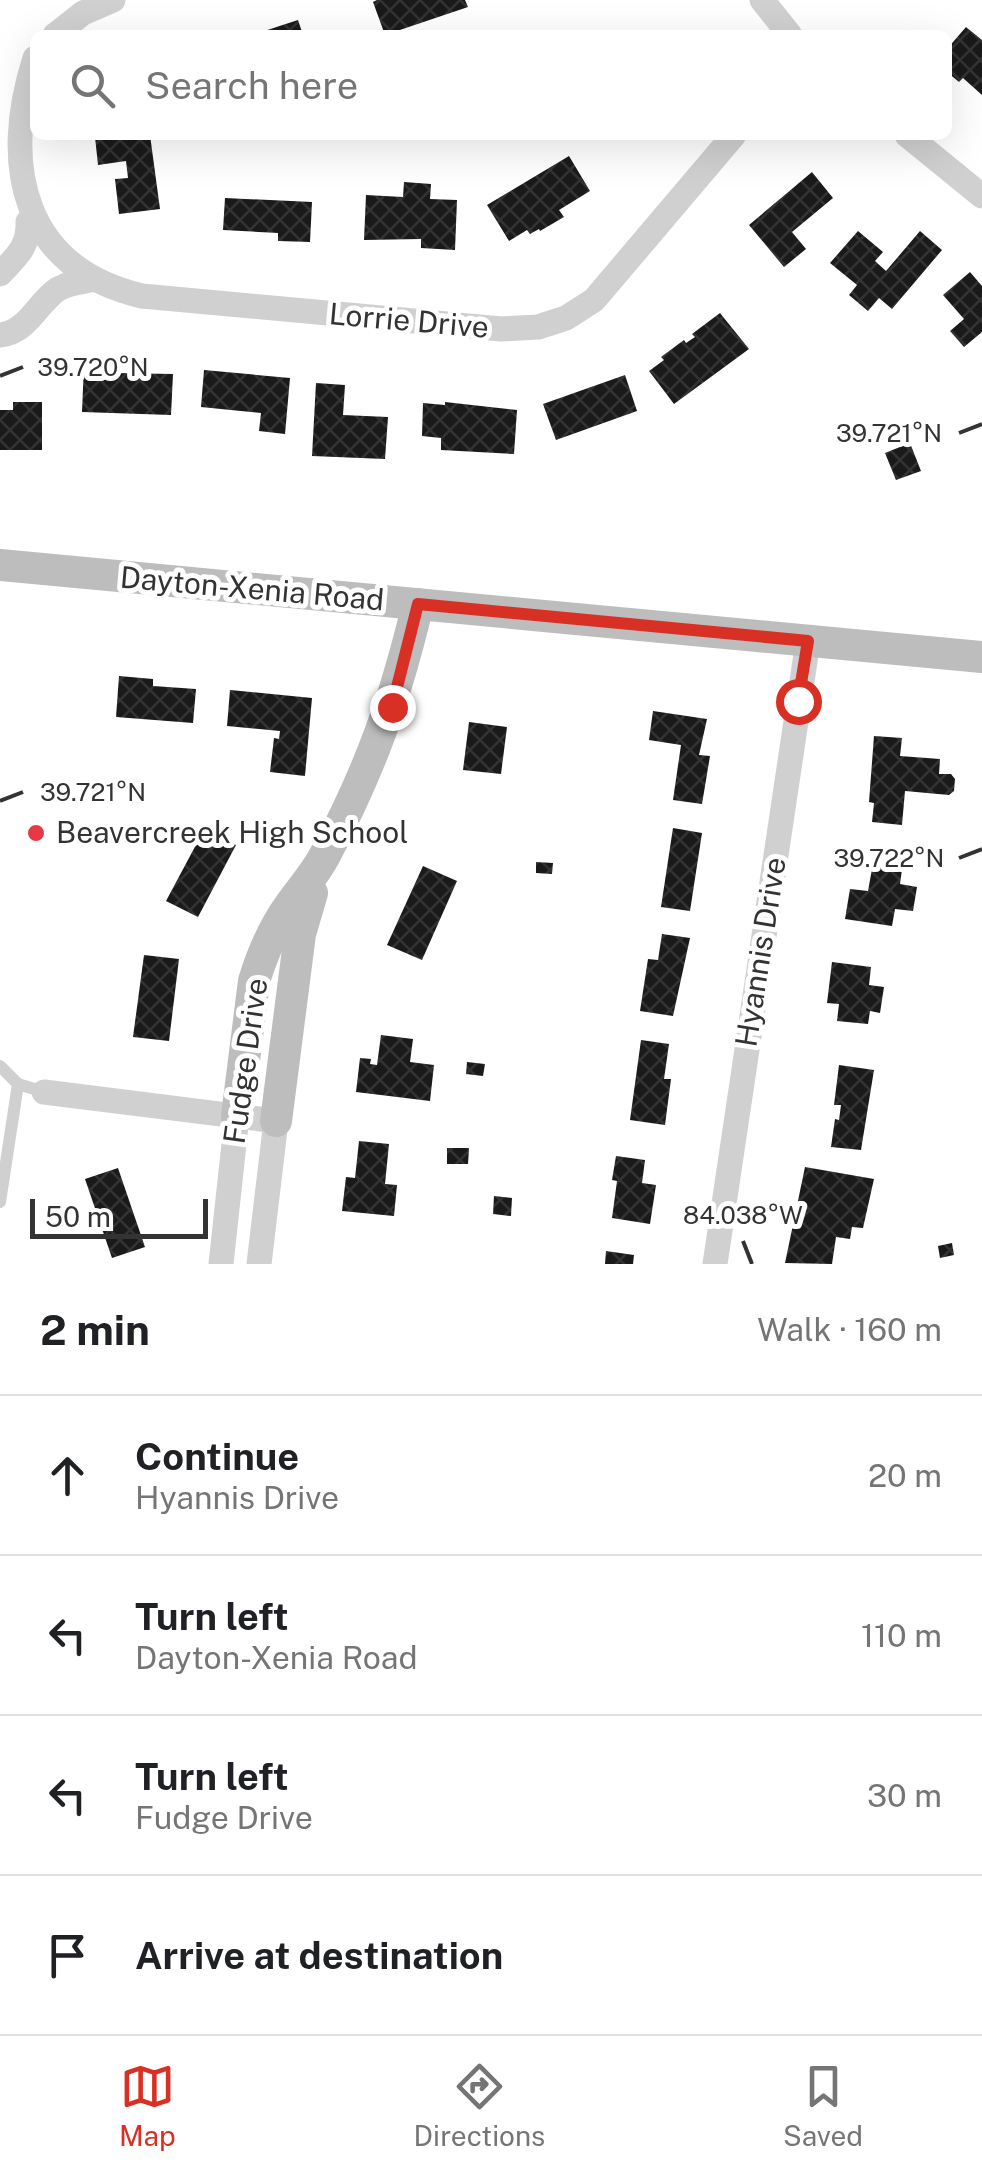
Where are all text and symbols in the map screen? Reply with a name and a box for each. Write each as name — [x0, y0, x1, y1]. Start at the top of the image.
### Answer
search box — [30, 30, 952, 140]
icon: search — [65, 58, 120, 113]
text: Search here — [145, 63, 358, 108]
street label: Lorrie Drive — [328, 295, 491, 345]
text: 39.720°N — [37, 352, 149, 382]
text: 39.721°N — [836, 418, 942, 448]
street label: Dayton-Xenia Road — [119, 559, 386, 617]
route start — [776, 679, 822, 725]
route end — [370, 685, 416, 731]
text: 39.721°N — [40, 777, 146, 807]
place label: Beavercreek High School — [56, 814, 408, 850]
marker: Beavercreek High School — [25, 822, 47, 844]
text: 39.722°N — [834, 843, 944, 873]
street label: Hyannis Drive — [727, 854, 793, 1049]
street label: Fudge Drive — [216, 976, 274, 1146]
scale bar — [30, 1194, 208, 1238]
text: 50 m — [45, 1200, 111, 1233]
text: 84.038°W — [683, 1200, 803, 1230]
text: 2 min — [40, 1305, 150, 1354]
text: Walk · 160 m — [757, 1311, 942, 1348]
text: Continue — [135, 1434, 299, 1479]
icon: ahead — [40, 1448, 95, 1503]
text: 20 m — [868, 1457, 942, 1494]
text: Hyannis Drive — [135, 1479, 339, 1516]
text: Turn left — [135, 1594, 289, 1639]
icon: left — [40, 1608, 95, 1663]
text: 110 m — [861, 1617, 942, 1654]
text: Dayton-Xenia Road — [135, 1639, 418, 1676]
text: Turn left — [135, 1754, 289, 1799]
icon: left — [40, 1768, 95, 1823]
text: 30 m — [867, 1777, 942, 1814]
text: Fudge Drive — [135, 1799, 313, 1836]
icon: arrive — [40, 1928, 95, 1983]
text: Arrive at destination — [135, 1933, 503, 1978]
tab: Map — [119, 2059, 176, 2152]
tab: Directions — [414, 2059, 545, 2152]
tab: Saved — [783, 2059, 863, 2152]

